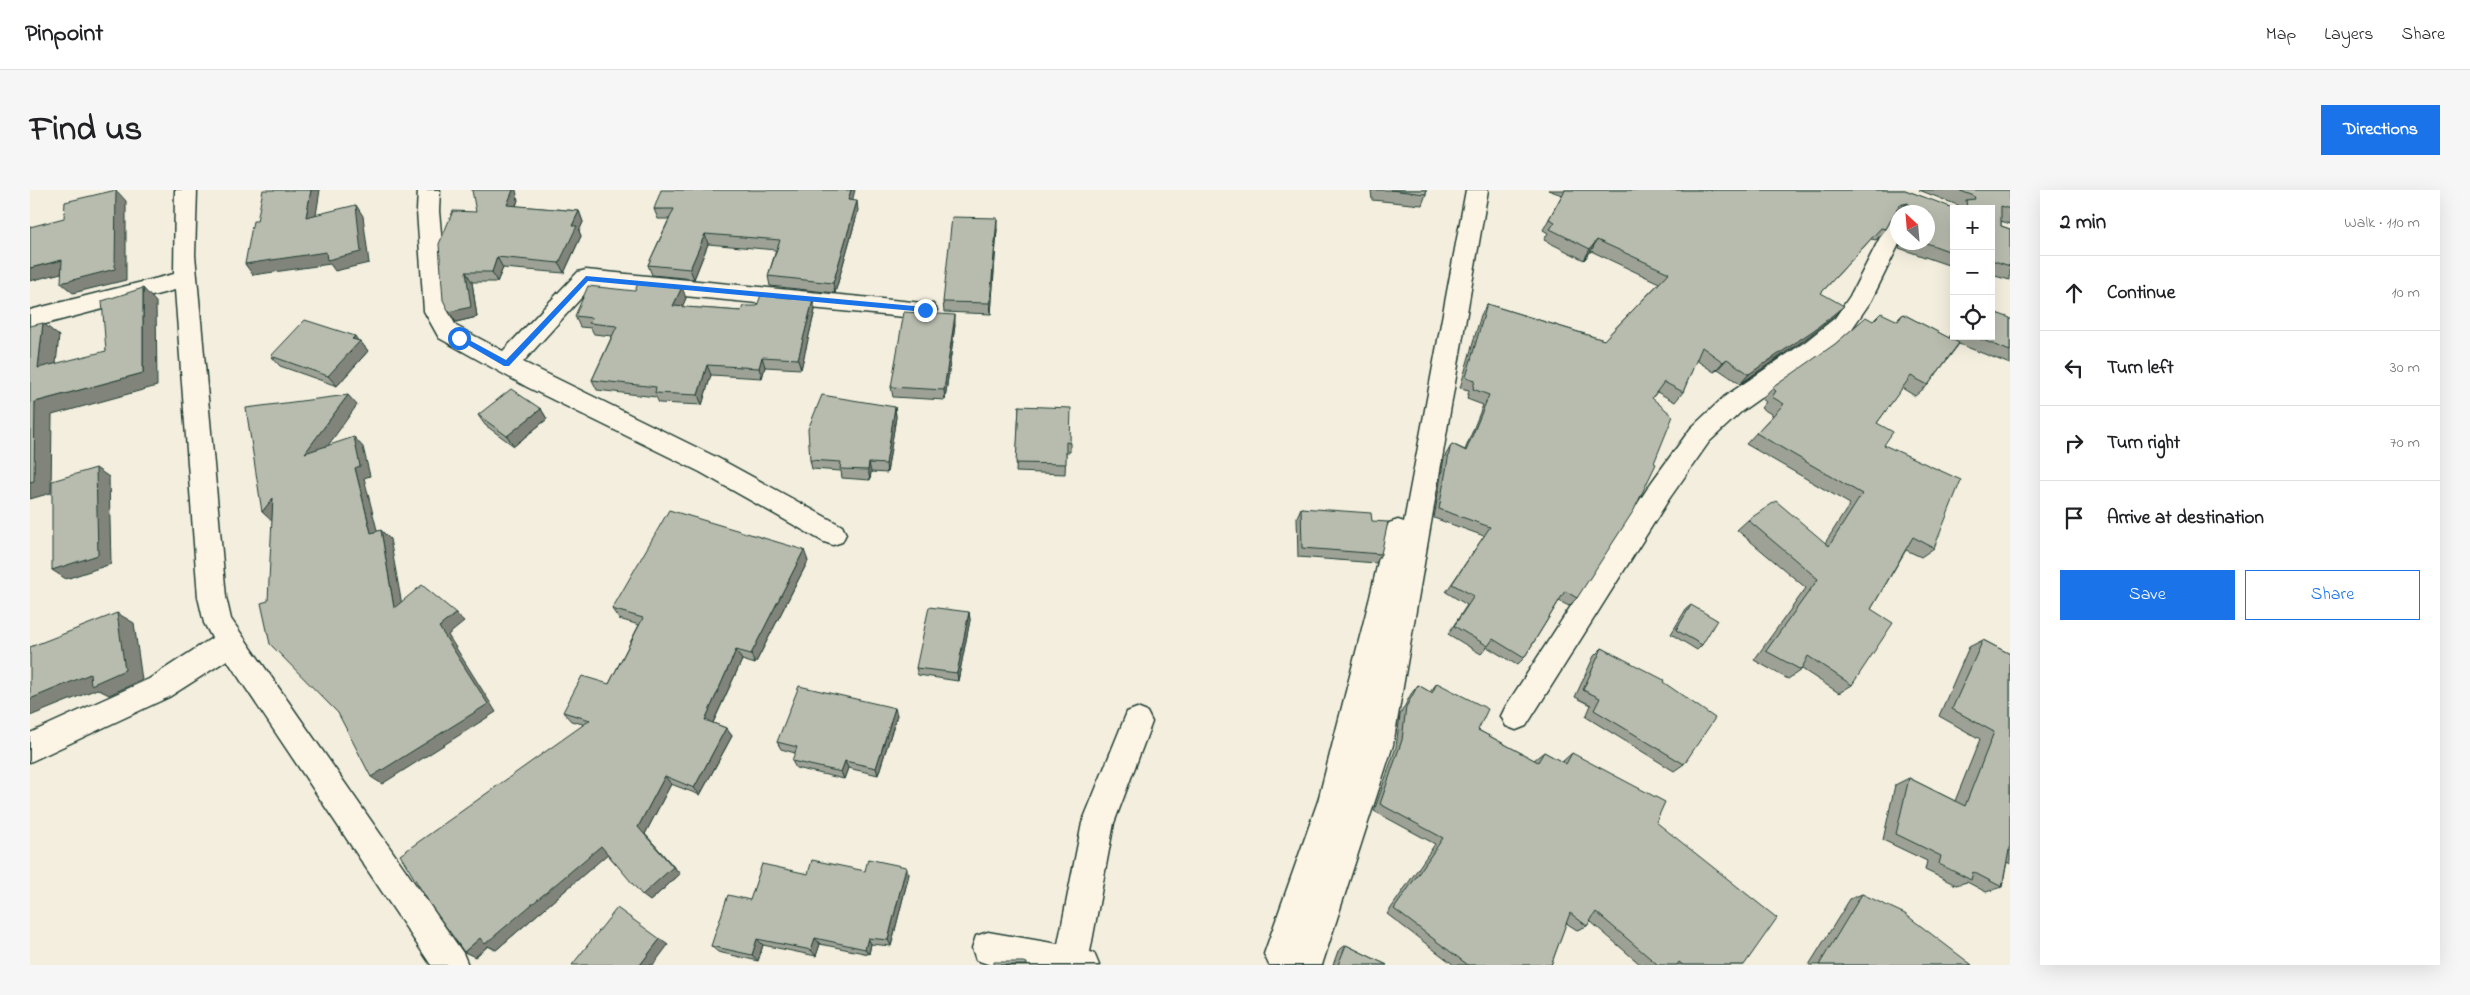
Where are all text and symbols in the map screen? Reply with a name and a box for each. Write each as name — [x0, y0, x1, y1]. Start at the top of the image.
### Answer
text: Pinpoint — [25, 17, 103, 52]
text: Map — [2266, 22, 2296, 48]
text: Layers — [2324, 22, 2374, 48]
text: Share — [2402, 22, 2445, 48]
text: Find us — [30, 105, 142, 156]
button: Directions — [2321, 105, 2440, 155]
north arrow — [1890, 205, 1935, 250]
map controls — [1950, 205, 1995, 340]
button: + — [1950, 205, 1995, 250]
text: 2 min — [2060, 208, 2106, 238]
text: Walk · 110 m — [2344, 211, 2420, 235]
button: − — [1950, 250, 1995, 295]
icon: ahead — [2060, 279, 2088, 307]
text: Continue — [2107, 280, 2175, 307]
text: 10 m — [2392, 281, 2420, 305]
button: locate — [1950, 295, 1995, 340]
route end — [914, 299, 937, 322]
route start — [448, 327, 471, 350]
icon: left — [2060, 354, 2088, 382]
text: Turn left — [2107, 355, 2174, 382]
text: 30 m — [2390, 356, 2420, 380]
icon: right — [2060, 429, 2088, 457]
text: Turn right — [2107, 430, 2180, 457]
text: 70 m — [2390, 431, 2420, 455]
icon: arrive — [2060, 504, 2088, 532]
text: Arrive at destination — [2107, 505, 2264, 532]
button: Save — [2060, 570, 2235, 620]
button: Share — [2245, 570, 2420, 620]

